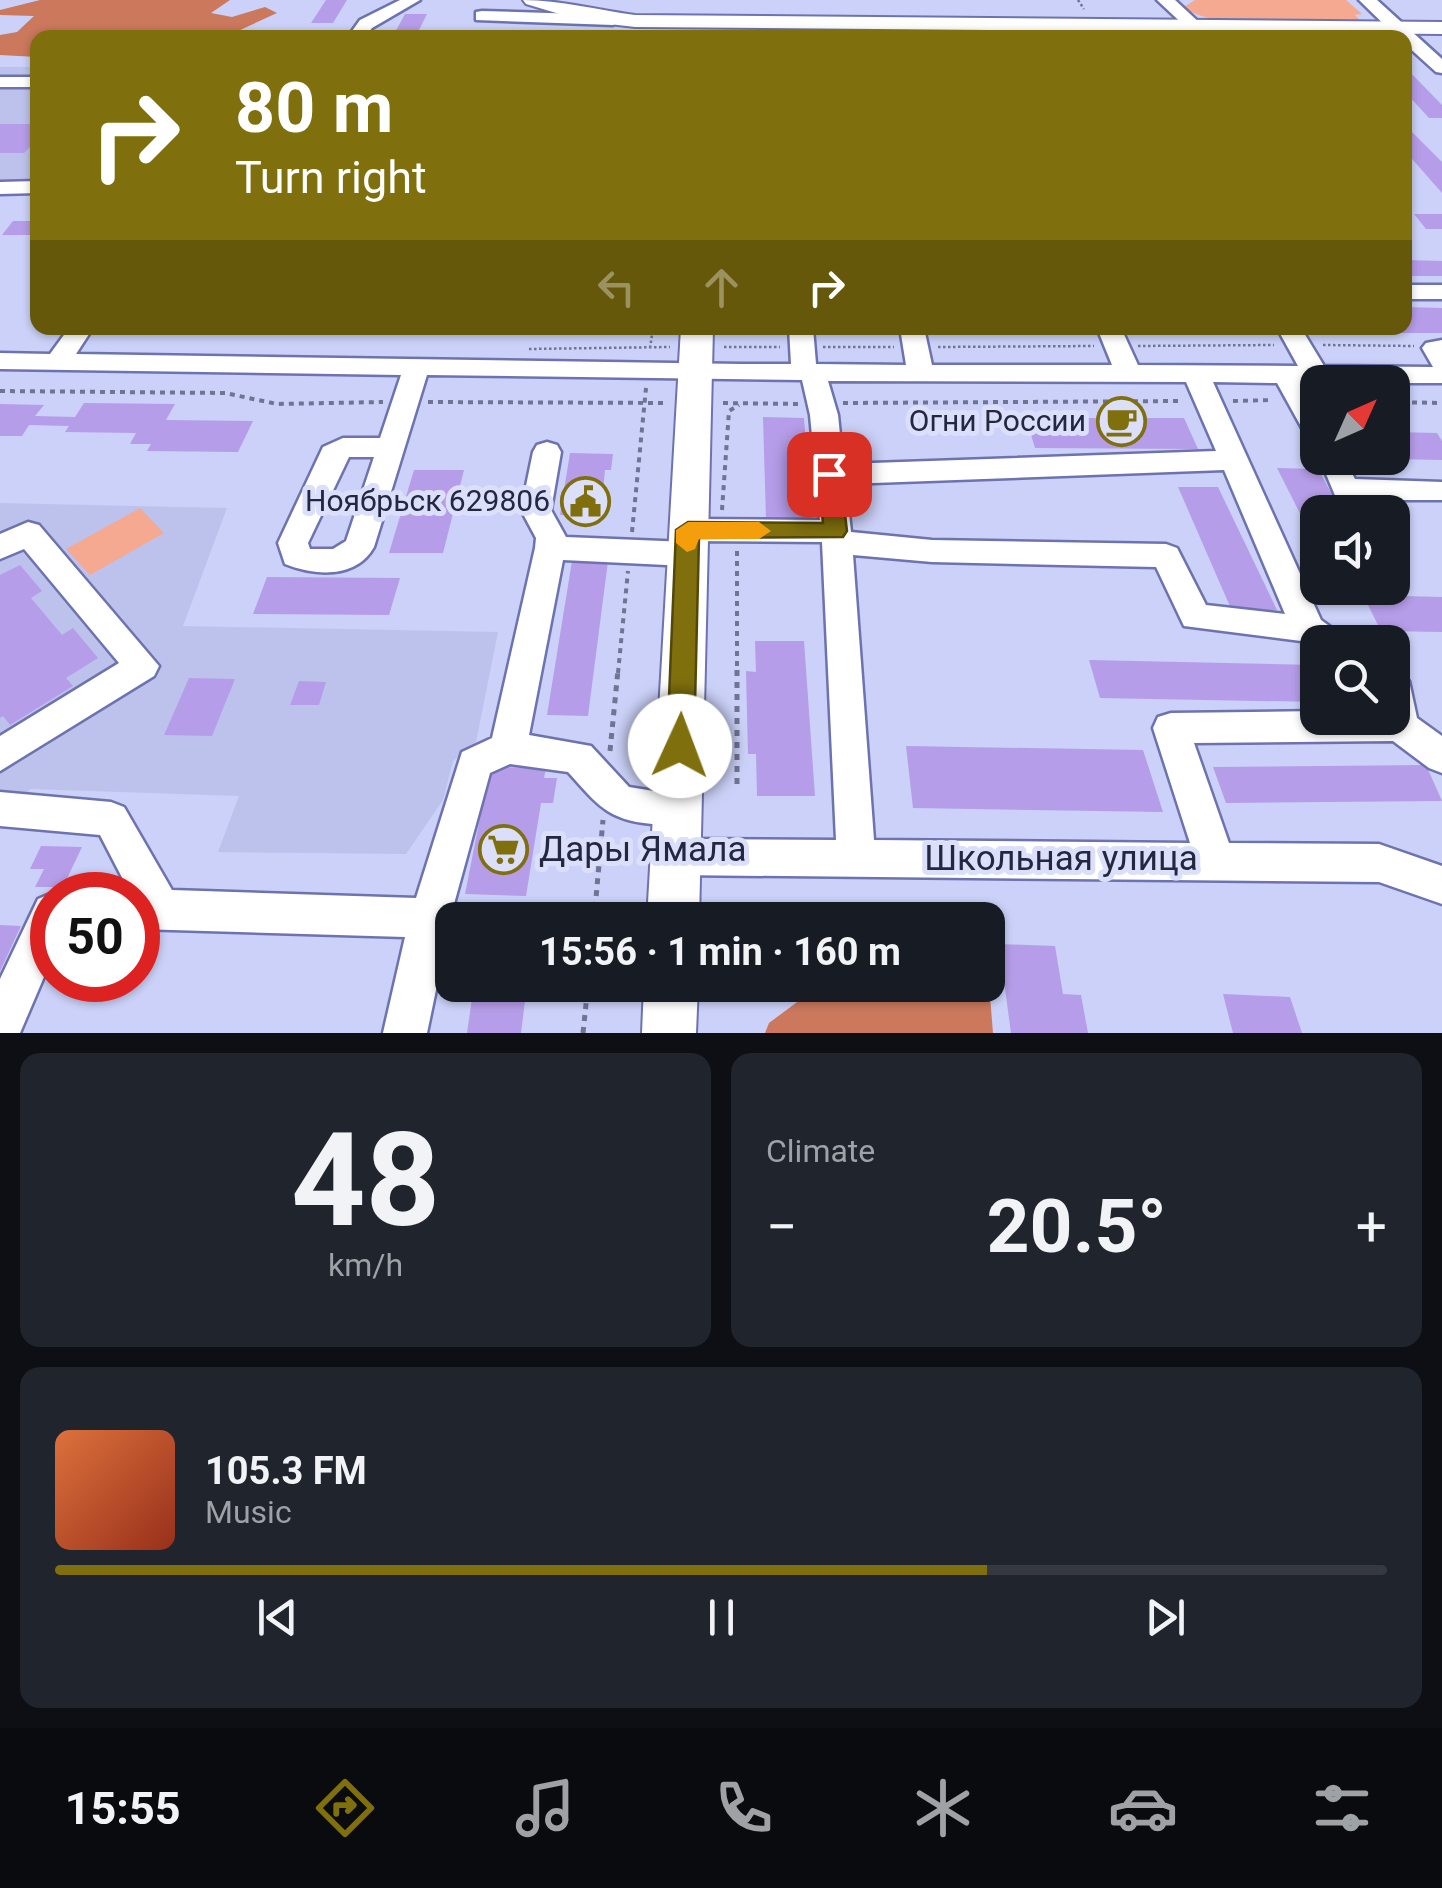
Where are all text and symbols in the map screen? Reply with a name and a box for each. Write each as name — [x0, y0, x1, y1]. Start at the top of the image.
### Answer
text: 80 m — [235, 67, 393, 149]
icon: right — [70, 70, 200, 200]
text: Turn right — [235, 151, 427, 204]
icon: left — [589, 260, 644, 315]
icon: ahead — [694, 260, 749, 315]
icon: right — [799, 260, 854, 315]
north arrow — [1300, 365, 1410, 475]
map controls — [1300, 365, 1410, 735]
cafe icon: Огни России — [1095, 395, 1147, 447]
place label: Огни России — [909, 403, 1086, 438]
pin — [787, 432, 872, 517]
icon: arrive — [802, 447, 857, 502]
public building icon: Ноябрьск 629806 — [559, 475, 611, 527]
place label: Ноябрьск 629806 — [305, 483, 550, 518]
button: sound — [1300, 495, 1410, 605]
button: search — [1300, 625, 1410, 735]
position arrow — [628, 694, 732, 798]
supermarket icon: Дары Ямала — [478, 823, 530, 875]
place label: Дары Ямала — [539, 829, 746, 870]
street label: Школьная улица — [924, 838, 1198, 879]
speed limit sign: 50 — [30, 872, 160, 1002]
text: 15:56 · 1 min · 160 m — [539, 930, 901, 974]
text: 48 — [291, 1104, 440, 1257]
text: Climate — [766, 1132, 875, 1170]
text: 20.5° — [987, 1182, 1167, 1270]
text: − — [766, 1195, 797, 1259]
text: + — [1356, 1195, 1387, 1259]
text: km/h — [328, 1246, 403, 1284]
text: 105.3 FM — [205, 1449, 367, 1493]
text: Music — [205, 1493, 292, 1531]
icon: previous — [250, 1590, 305, 1645]
icon: pause — [694, 1590, 749, 1645]
icon: next — [1138, 1590, 1193, 1645]
icon: directions — [310, 1773, 380, 1843]
icon: music — [510, 1773, 580, 1843]
icon: phone — [709, 1773, 779, 1843]
icon: climate — [908, 1773, 978, 1843]
icon: car — [1108, 1773, 1178, 1843]
icon: filters — [1307, 1773, 1377, 1843]
text: 15:55 — [65, 1782, 181, 1835]

